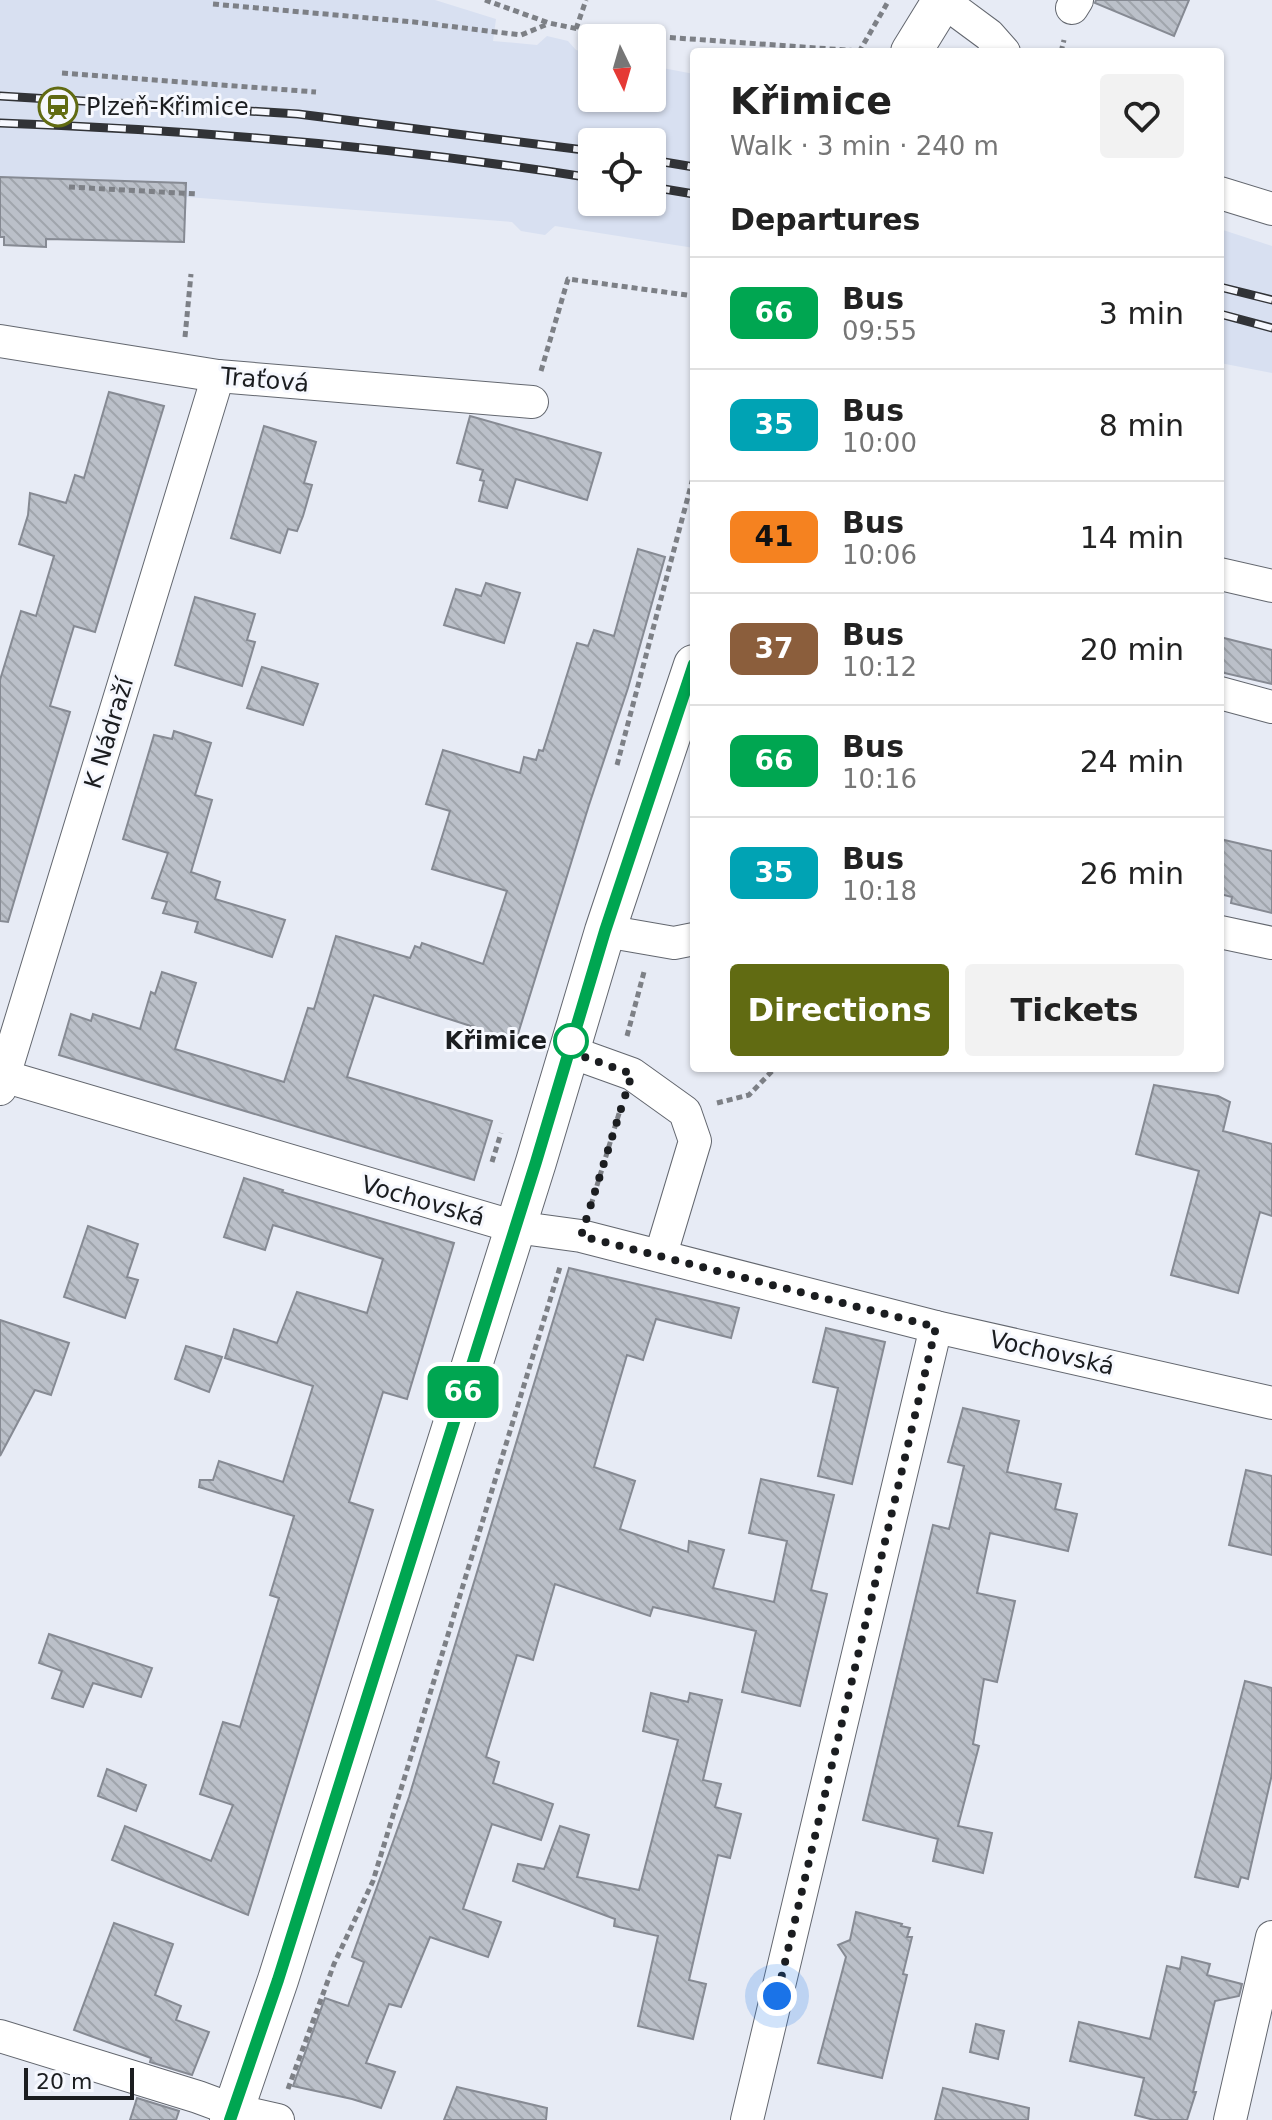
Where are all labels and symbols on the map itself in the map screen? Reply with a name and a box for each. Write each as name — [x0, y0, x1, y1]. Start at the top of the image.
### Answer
north arrow — [578, 24, 666, 112]
station icon: Plzeň-Křimice — [37, 86, 79, 128]
place label: Plzeň-Křimice — [86, 93, 249, 121]
street label: Traťová — [219, 362, 310, 398]
street label: K Nádraží — [79, 673, 140, 792]
marker: Křimice — [554, 1024, 588, 1058]
place label: Křimice — [445, 1027, 547, 1055]
street label: Vochovská — [358, 1170, 488, 1232]
street label: Vochovská — [987, 1325, 1117, 1381]
line badge: 66 — [427, 1366, 499, 1418]
your location — [757, 1976, 797, 2016]
scale bar — [24, 2064, 134, 2100]

